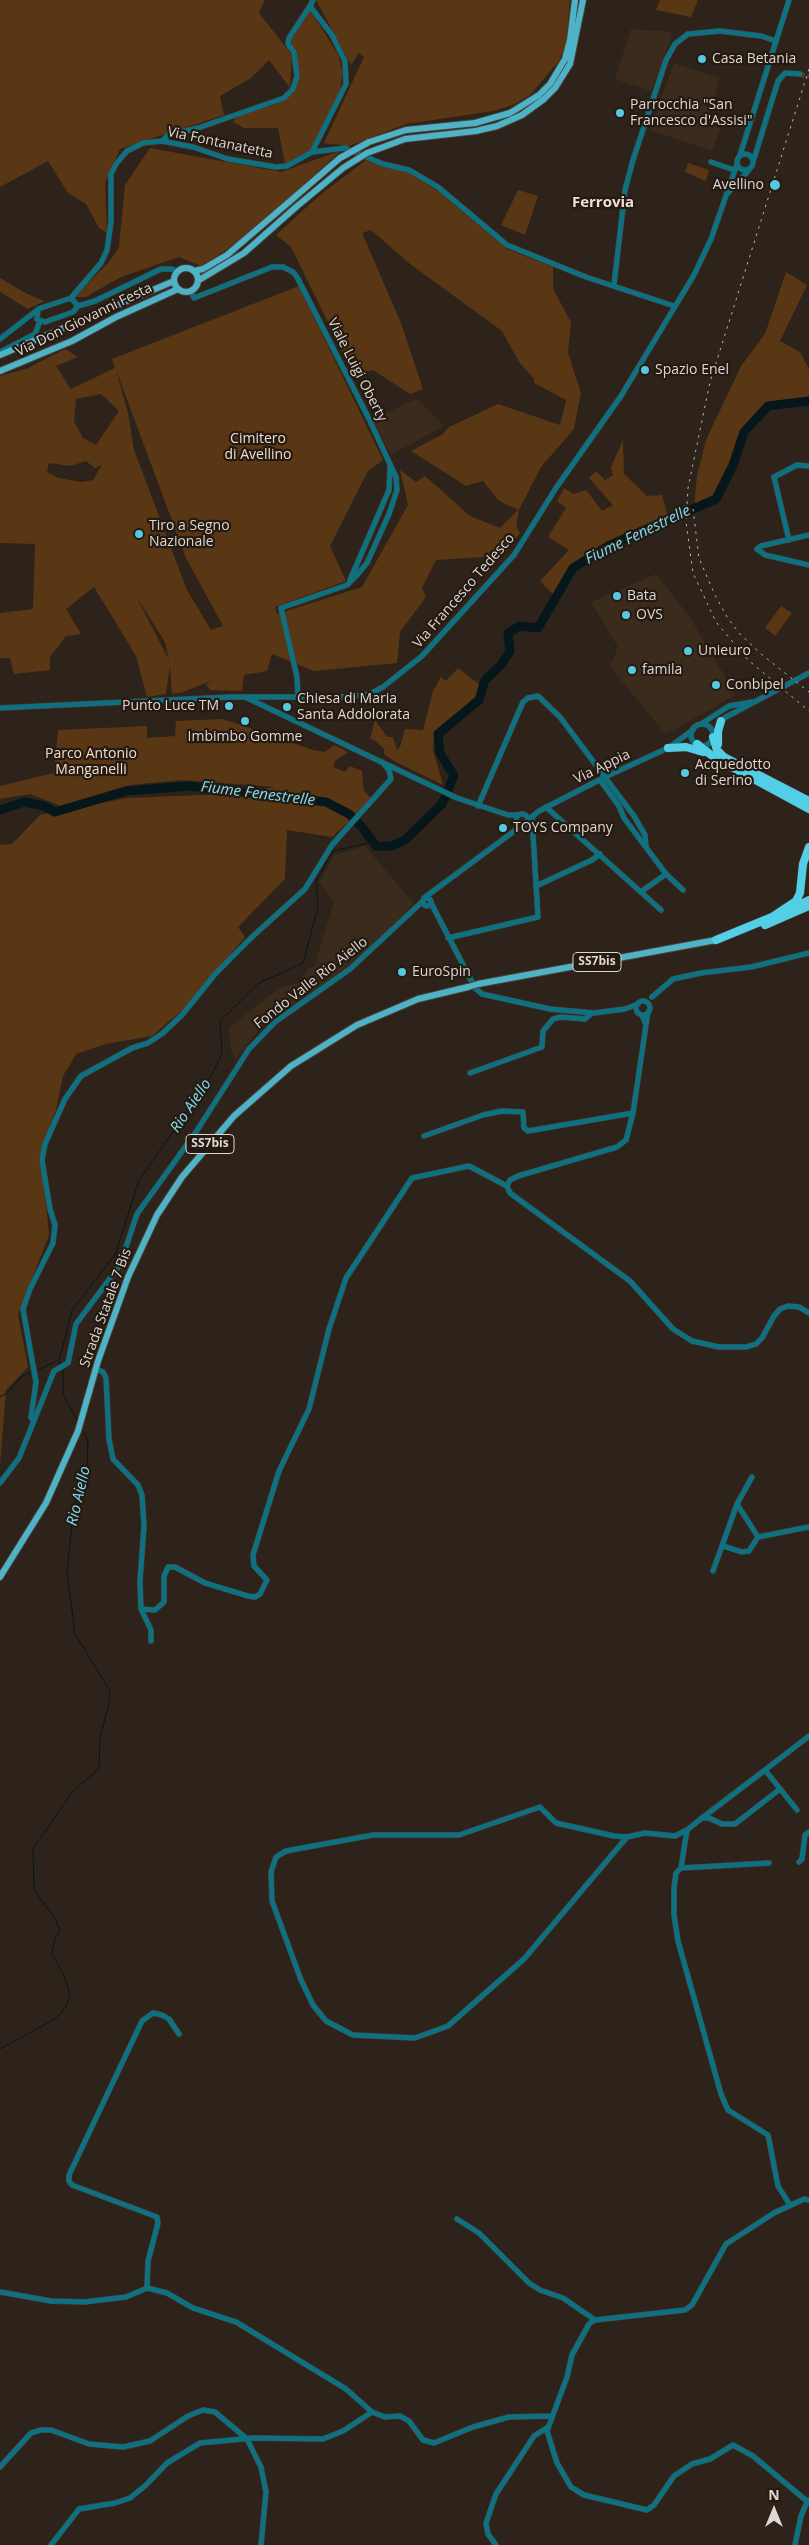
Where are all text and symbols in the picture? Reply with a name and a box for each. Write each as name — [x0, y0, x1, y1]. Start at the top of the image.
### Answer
place label: Casa Betania — [712, 51, 796, 67]
marker: Casa Betania — [696, 53, 708, 65]
place label: Parrocchia "San Francesco d'Assisi" — [630, 97, 752, 130]
marker: Parrocchia "San Francesco d'Assisi" — [614, 107, 626, 119]
street label: Via Fontanatetta — [166, 124, 274, 162]
place label: Avellino — [713, 177, 764, 193]
marker: Avellino — [768, 178, 782, 192]
district label: Ferrovia — [572, 194, 634, 212]
street label: Via Don Giovanni Festa — [13, 280, 155, 360]
street label: Viale Luigi Oberty — [324, 315, 390, 425]
place label: Spazio Enel — [655, 362, 729, 378]
marker: Spazio Enel — [639, 364, 651, 376]
park label: Cimitero di Avellino — [224, 431, 292, 464]
water label: Fiume Fenestrelle — [583, 502, 693, 568]
place label: Tiro a Segno Nazionale — [149, 518, 230, 550]
marker: Tiro a Segno Nazionale — [133, 528, 145, 540]
street label: Via Francesco Tedesco — [410, 530, 518, 652]
place label: Bata — [627, 588, 657, 604]
marker: Bata — [611, 590, 623, 602]
place label: OVS — [636, 607, 663, 623]
marker: OVS — [620, 609, 632, 621]
place label: Unieuro — [698, 643, 751, 659]
marker: Unieuro — [682, 645, 694, 657]
place label: famila — [642, 662, 682, 678]
marker: famila — [626, 664, 638, 676]
place label: Conbipel — [726, 677, 784, 693]
marker: Conbipel — [710, 679, 722, 691]
place label: Chiesa di Maria Santa Addolorata — [297, 691, 410, 724]
place label: Punto Luce TM — [122, 698, 219, 714]
marker: Punto Luce TM — [223, 700, 235, 712]
marker: Chiesa di Maria Santa Addolorata — [281, 701, 293, 713]
marker: Imbimbo Gomme — [239, 715, 251, 727]
place label: Imbimbo Gomme — [188, 729, 302, 745]
park label: Parco Antonio Manganelli — [45, 746, 137, 779]
street label: Via Appia — [571, 746, 633, 788]
place label: Acquedotto di Serino — [695, 757, 771, 790]
marker: Acquedotto di Serino — [679, 767, 691, 779]
water label: Fiume Fenestrelle — [200, 778, 316, 810]
place label: TOYS Company — [513, 820, 613, 836]
marker: TOYS Company — [497, 822, 509, 834]
street label: Fondo Valle Rio Aiello — [251, 933, 371, 1033]
road number: SS7bis — [573, 952, 621, 972]
place label: EuroSpin — [412, 964, 471, 980]
marker: EuroSpin — [396, 966, 408, 978]
water label: Rio Aiello — [167, 1076, 215, 1136]
road number: SS7bis — [186, 1134, 234, 1154]
street label: Strada Statale 7 Bis — [77, 1246, 135, 1370]
water label: Rio Aiello — [63, 1465, 95, 1527]
north arrow — [749, 2485, 799, 2535]
text: N — [768, 2485, 780, 2504]

